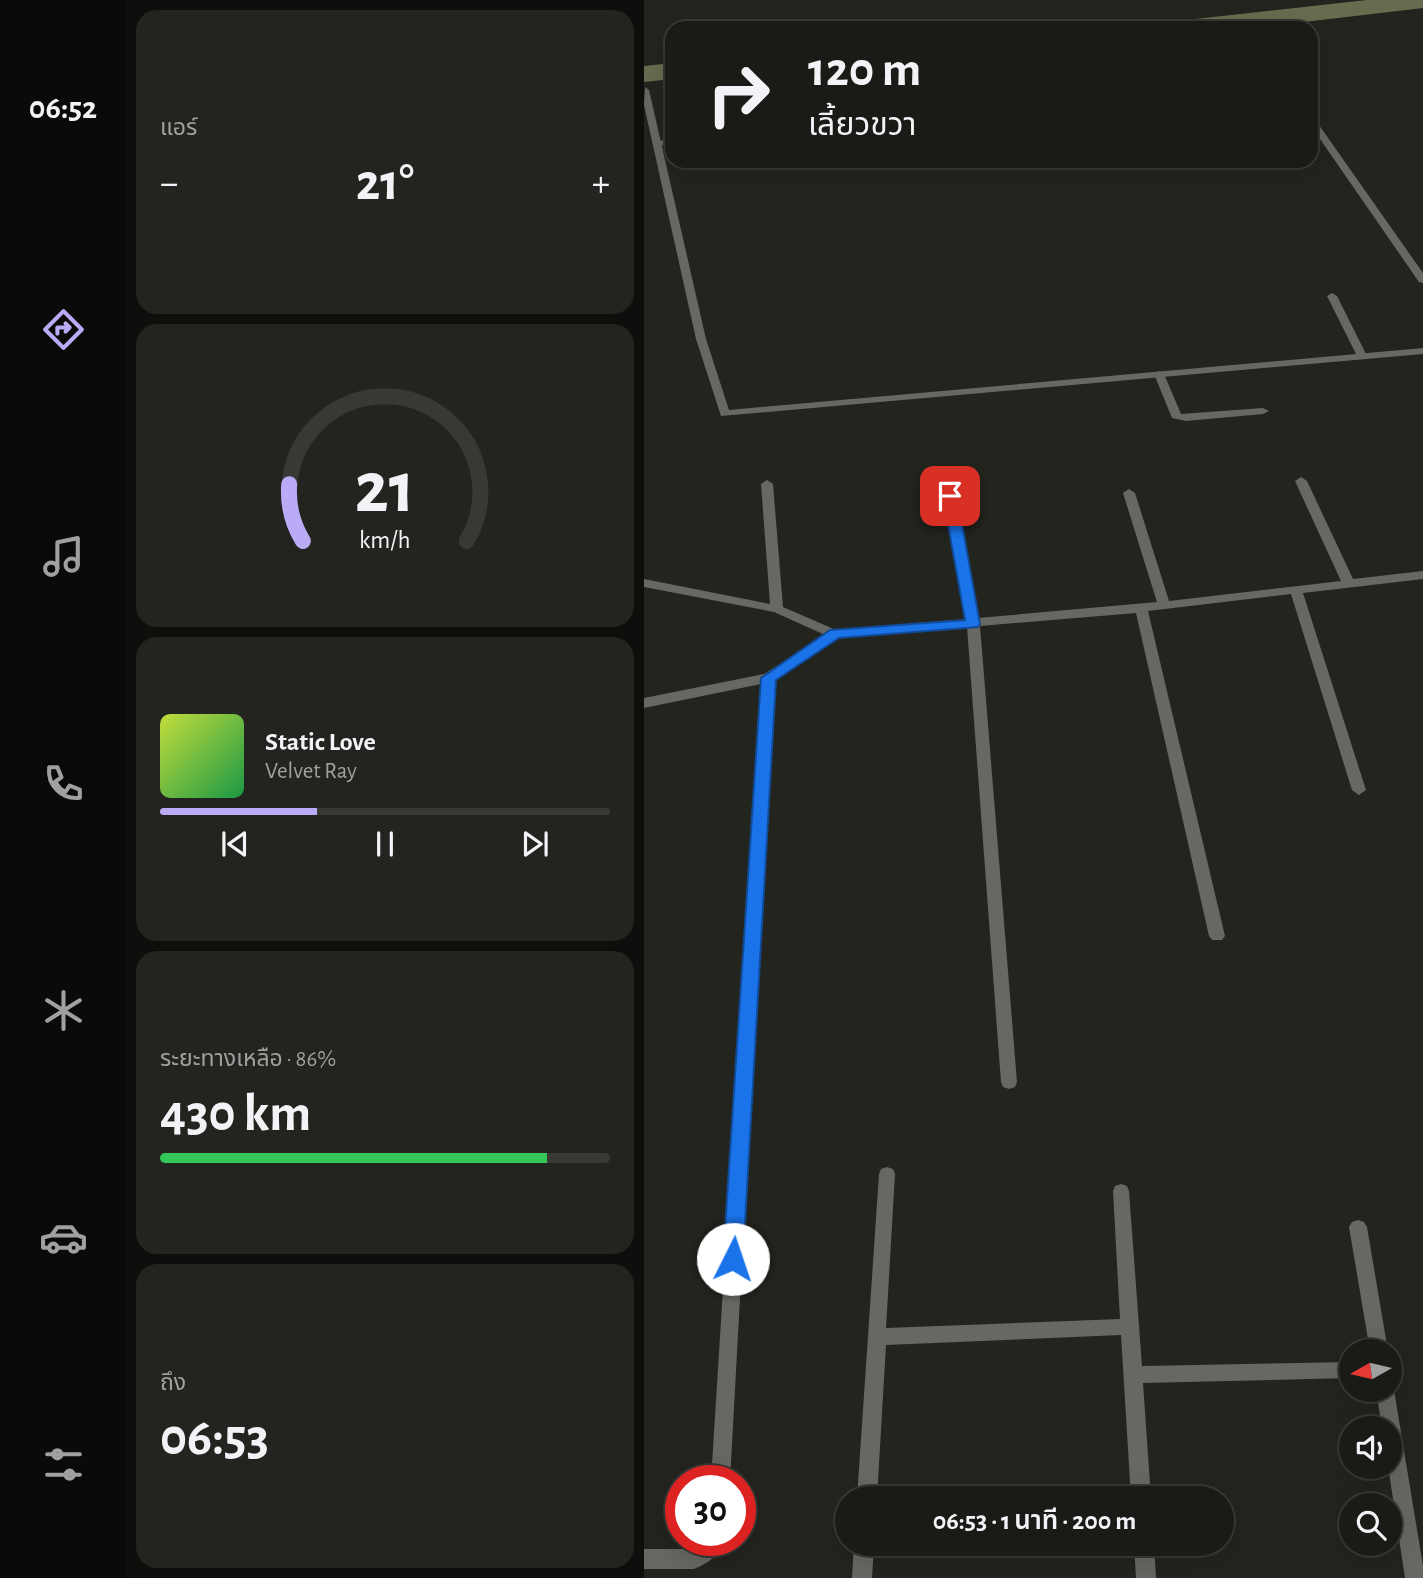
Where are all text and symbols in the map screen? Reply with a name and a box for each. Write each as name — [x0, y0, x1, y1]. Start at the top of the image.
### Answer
text: 120 m — [808, 46, 921, 95]
icon: right — [693, 49, 784, 140]
text: 06:52 — [29, 92, 97, 124]
text: เลี้ยวขวา — [808, 109, 916, 141]
text: แอร์ — [160, 117, 197, 140]
text: 21° — [356, 157, 414, 209]
text: − — [160, 165, 178, 203]
text: + — [592, 165, 610, 203]
icon: directions — [39, 305, 88, 354]
text: 21 — [355, 454, 415, 527]
pin — [920, 466, 980, 526]
icon: arrive — [931, 477, 969, 515]
text: km/h — [359, 528, 411, 553]
icon: music — [39, 532, 88, 581]
text: Static Love — [265, 729, 376, 755]
icon: phone — [39, 759, 88, 808]
text: Velvet Ray — [265, 760, 357, 783]
icon: previous — [216, 825, 254, 863]
icon: pause — [366, 825, 404, 863]
icon: next — [516, 825, 554, 863]
icon: climate — [39, 986, 88, 1035]
text: ระยะทางเหลือ · 86% — [160, 1048, 336, 1071]
text: 430 km — [160, 1088, 311, 1140]
icon: car — [39, 1213, 88, 1262]
position arrow — [696, 1222, 770, 1296]
north arrow — [1339, 1339, 1402, 1402]
map controls — [1339, 1339, 1402, 1556]
text: ถึง — [160, 1372, 186, 1395]
text: 06:53 — [160, 1412, 269, 1464]
button: sound — [1339, 1416, 1402, 1479]
icon: filters — [39, 1440, 88, 1489]
speed limit sign: 30 — [665, 1465, 756, 1556]
button: search — [1339, 1493, 1402, 1556]
text: 06:53 · 1 นาที · 200 m — [933, 1508, 1136, 1534]

